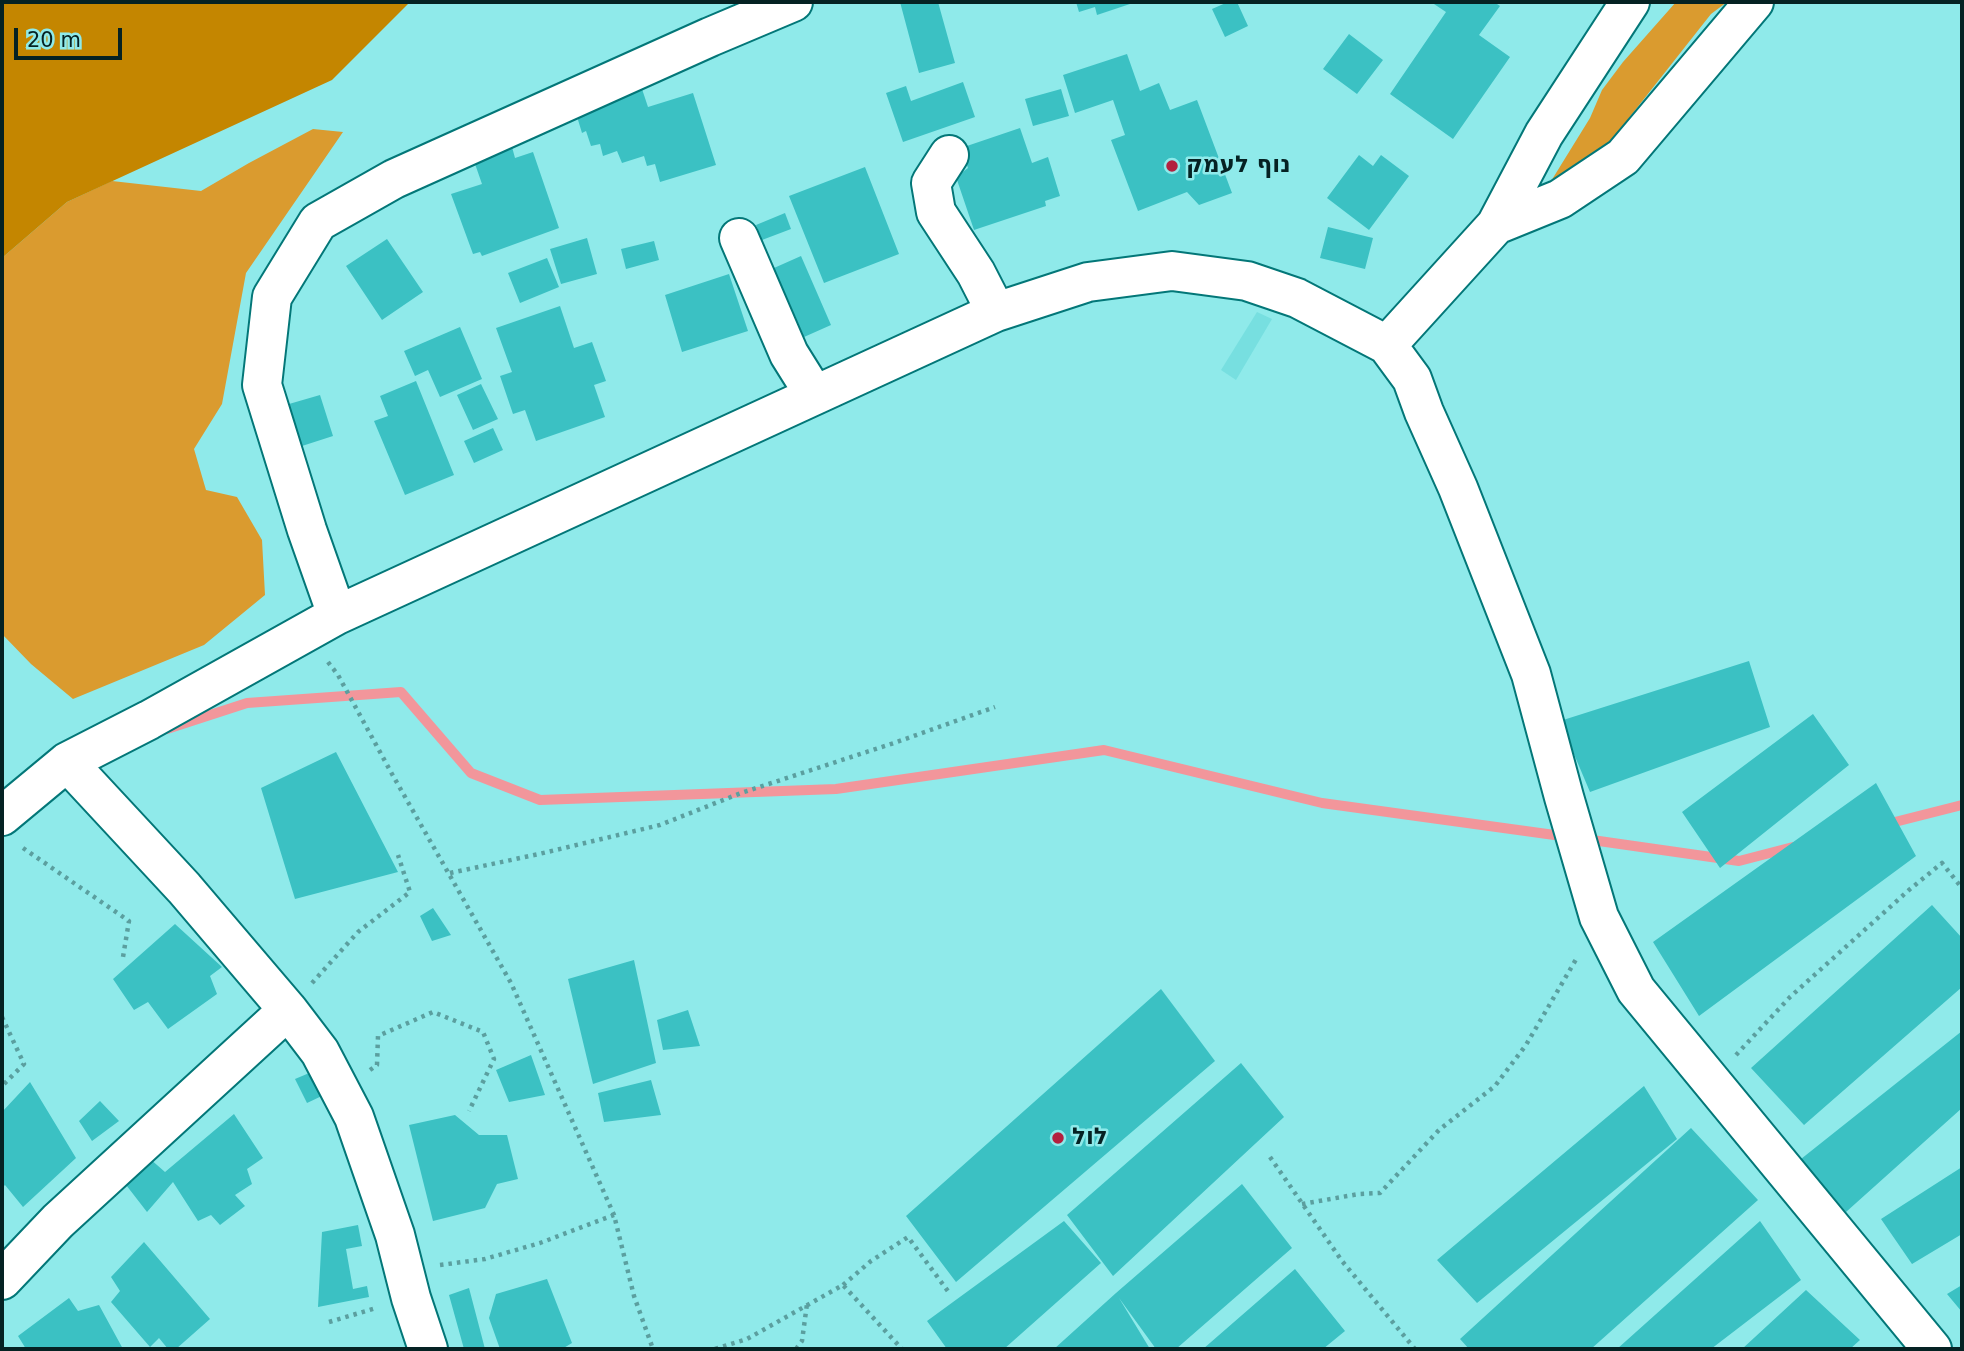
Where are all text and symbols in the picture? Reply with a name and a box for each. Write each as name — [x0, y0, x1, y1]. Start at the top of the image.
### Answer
scale bar — [18, 14, 126, 58]
text: 20 m — [27, 28, 81, 52]
place label: נוף לעמק — [1186, 152, 1291, 180]
marker: נוף לעמק — [1164, 158, 1180, 174]
place label: לול — [1072, 1124, 1108, 1152]
marker: לול — [1050, 1130, 1066, 1146]

